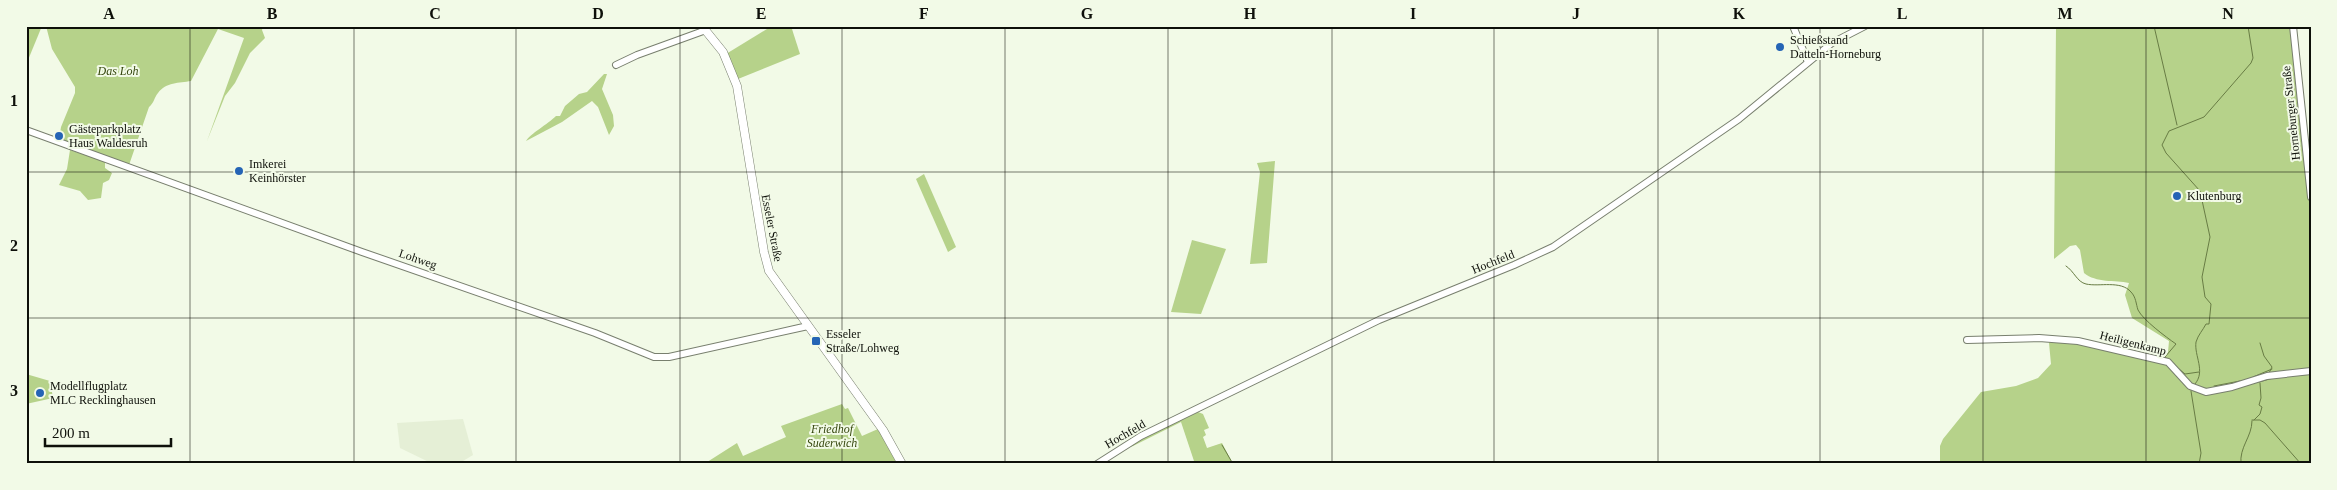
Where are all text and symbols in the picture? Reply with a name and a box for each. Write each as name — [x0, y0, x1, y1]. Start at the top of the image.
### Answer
text: A — [103, 5, 115, 22]
text: B — [267, 5, 278, 22]
text: C — [429, 5, 441, 22]
text: D — [592, 5, 604, 22]
text: E — [756, 5, 766, 22]
text: F — [919, 5, 929, 22]
text: G — [1081, 5, 1094, 22]
text: H — [1244, 5, 1257, 22]
text: I — [1410, 5, 1416, 22]
text: J — [1572, 5, 1580, 22]
text: K — [1733, 5, 1746, 22]
text: L — [1897, 5, 1907, 22]
text: M — [2057, 5, 2073, 22]
text: N — [2222, 5, 2234, 22]
place label: Schießstand Datteln-Horneburg — [1790, 33, 1881, 61]
marker: Schießstand Datteln-Horneburg — [1774, 41, 1786, 53]
park label: Das Loh — [96, 64, 139, 78]
street label: Horneburger Straße — [2279, 65, 2303, 161]
text: 1 — [10, 92, 18, 109]
place label: Gästeparkplatz Haus Waldesruh — [69, 122, 147, 150]
marker: Gästeparkplatz Haus Waldesruh — [53, 130, 65, 142]
place label: Imkerei Keinhörster — [249, 157, 306, 185]
marker: Imkerei Keinhörster — [233, 165, 245, 177]
place label: Klutenburg — [2187, 189, 2241, 203]
marker: Klutenburg — [2171, 190, 2183, 202]
street label: Esseler Straße — [759, 193, 785, 263]
text: 2 — [10, 237, 18, 254]
street label: Lohweg — [397, 246, 439, 272]
street label: Hochfeld — [1470, 247, 1516, 277]
place label: Esseler Straße/Lohweg — [826, 327, 899, 355]
street label: Heiligenkamp — [2098, 328, 2168, 358]
marker: Esseler Straße/Lohweg — [810, 335, 822, 347]
place label: Modellflugplatz MLC Recklinghausen — [50, 379, 156, 407]
text: 3 — [10, 382, 18, 399]
marker: Modellflugplatz MLC Recklinghausen — [34, 387, 46, 399]
scale bar — [45, 415, 171, 447]
street label: Hochfeld — [1102, 417, 1148, 451]
park label: Friedhof Suderwich — [807, 422, 857, 450]
text: 200 m — [52, 425, 90, 441]

